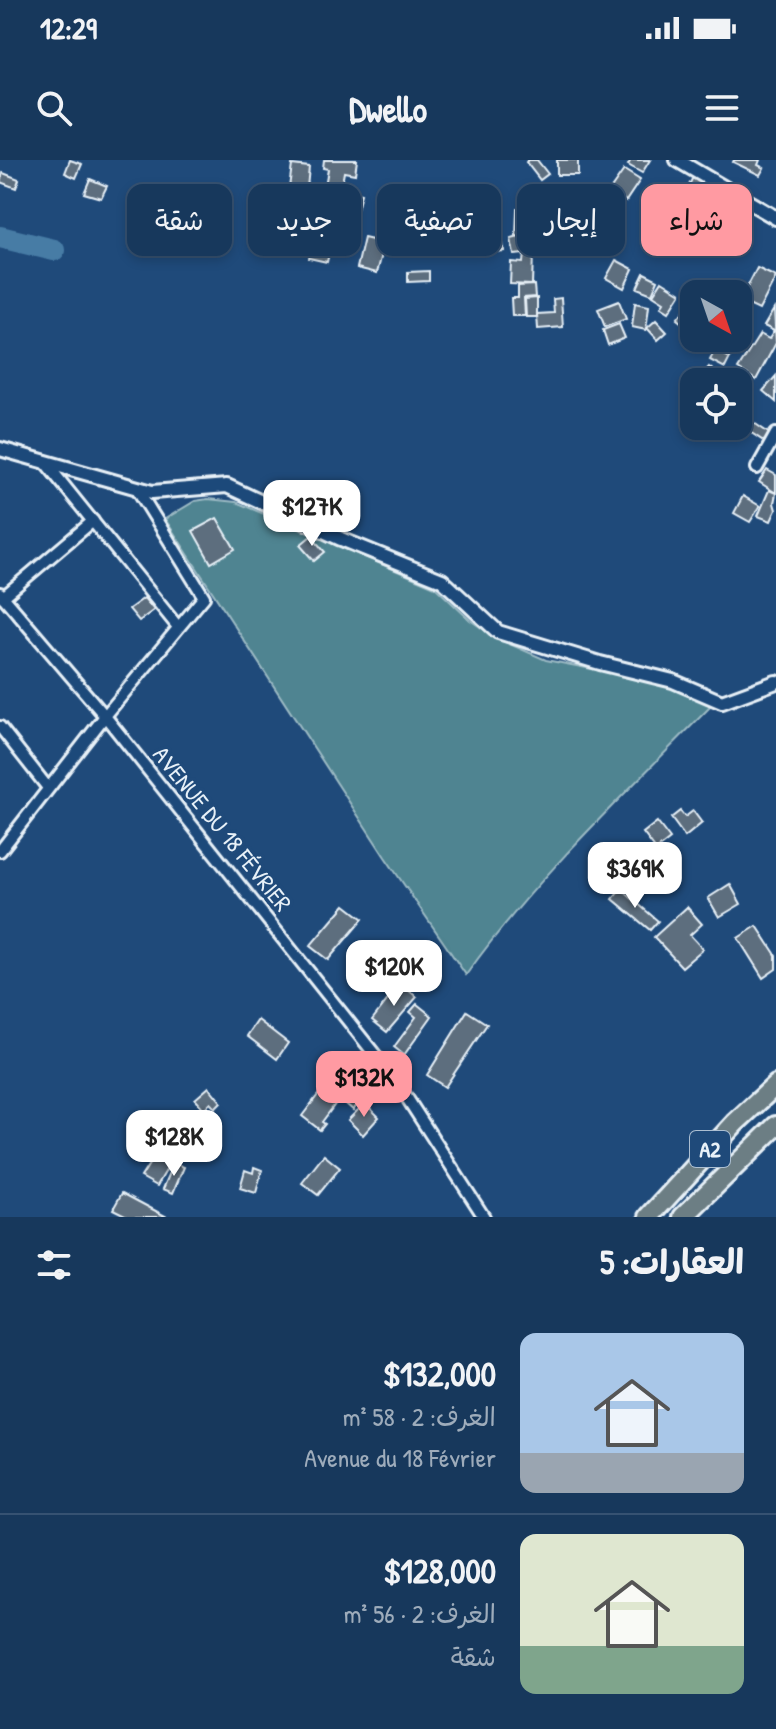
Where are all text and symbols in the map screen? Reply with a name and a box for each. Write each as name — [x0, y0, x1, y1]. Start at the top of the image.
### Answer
text: 12:29 — [40, 8, 97, 48]
text: Dwello — [349, 84, 427, 133]
icon: search — [32, 86, 76, 130]
icon: menu — [700, 86, 744, 130]
chip: شقة — [127, 184, 232, 256]
chip: جديد — [248, 184, 361, 256]
chip: تصفية — [377, 184, 501, 256]
chip: إيجار — [517, 184, 625, 256]
chip: شراء — [641, 184, 752, 256]
north arrow — [680, 280, 752, 352]
map controls — [680, 280, 752, 440]
button: locate — [680, 368, 752, 440]
pin: $127K — [256, 480, 368, 548]
text: $127K — [281, 488, 343, 523]
street label: AVENUE DU 18 FÉVRIER — [146, 739, 299, 918]
pin: $369K — [579, 842, 691, 910]
text: $369K — [606, 850, 664, 885]
pin: $120K — [338, 940, 450, 1008]
text: $120K — [364, 948, 424, 983]
pin: $132K — [308, 1051, 420, 1119]
text: $132K — [334, 1059, 394, 1094]
pin: $128K — [118, 1110, 230, 1178]
text: $128K — [144, 1118, 204, 1153]
road number: A2 — [690, 1131, 730, 1167]
text: العقارات: 5 — [600, 1239, 744, 1285]
icon: filters — [32, 1243, 76, 1287]
text: $132,000 — [383, 1351, 496, 1397]
icon: home — [584, 1365, 680, 1461]
text: الغرف: 2 · 58 m² — [343, 1399, 496, 1434]
text: Avenue du 18 Février — [304, 1440, 496, 1475]
text: $128,000 — [383, 1548, 496, 1594]
icon: home — [584, 1566, 680, 1662]
text: الغرف: 2 · 56 m² — [344, 1596, 496, 1631]
text: شقة — [451, 1639, 496, 1674]

